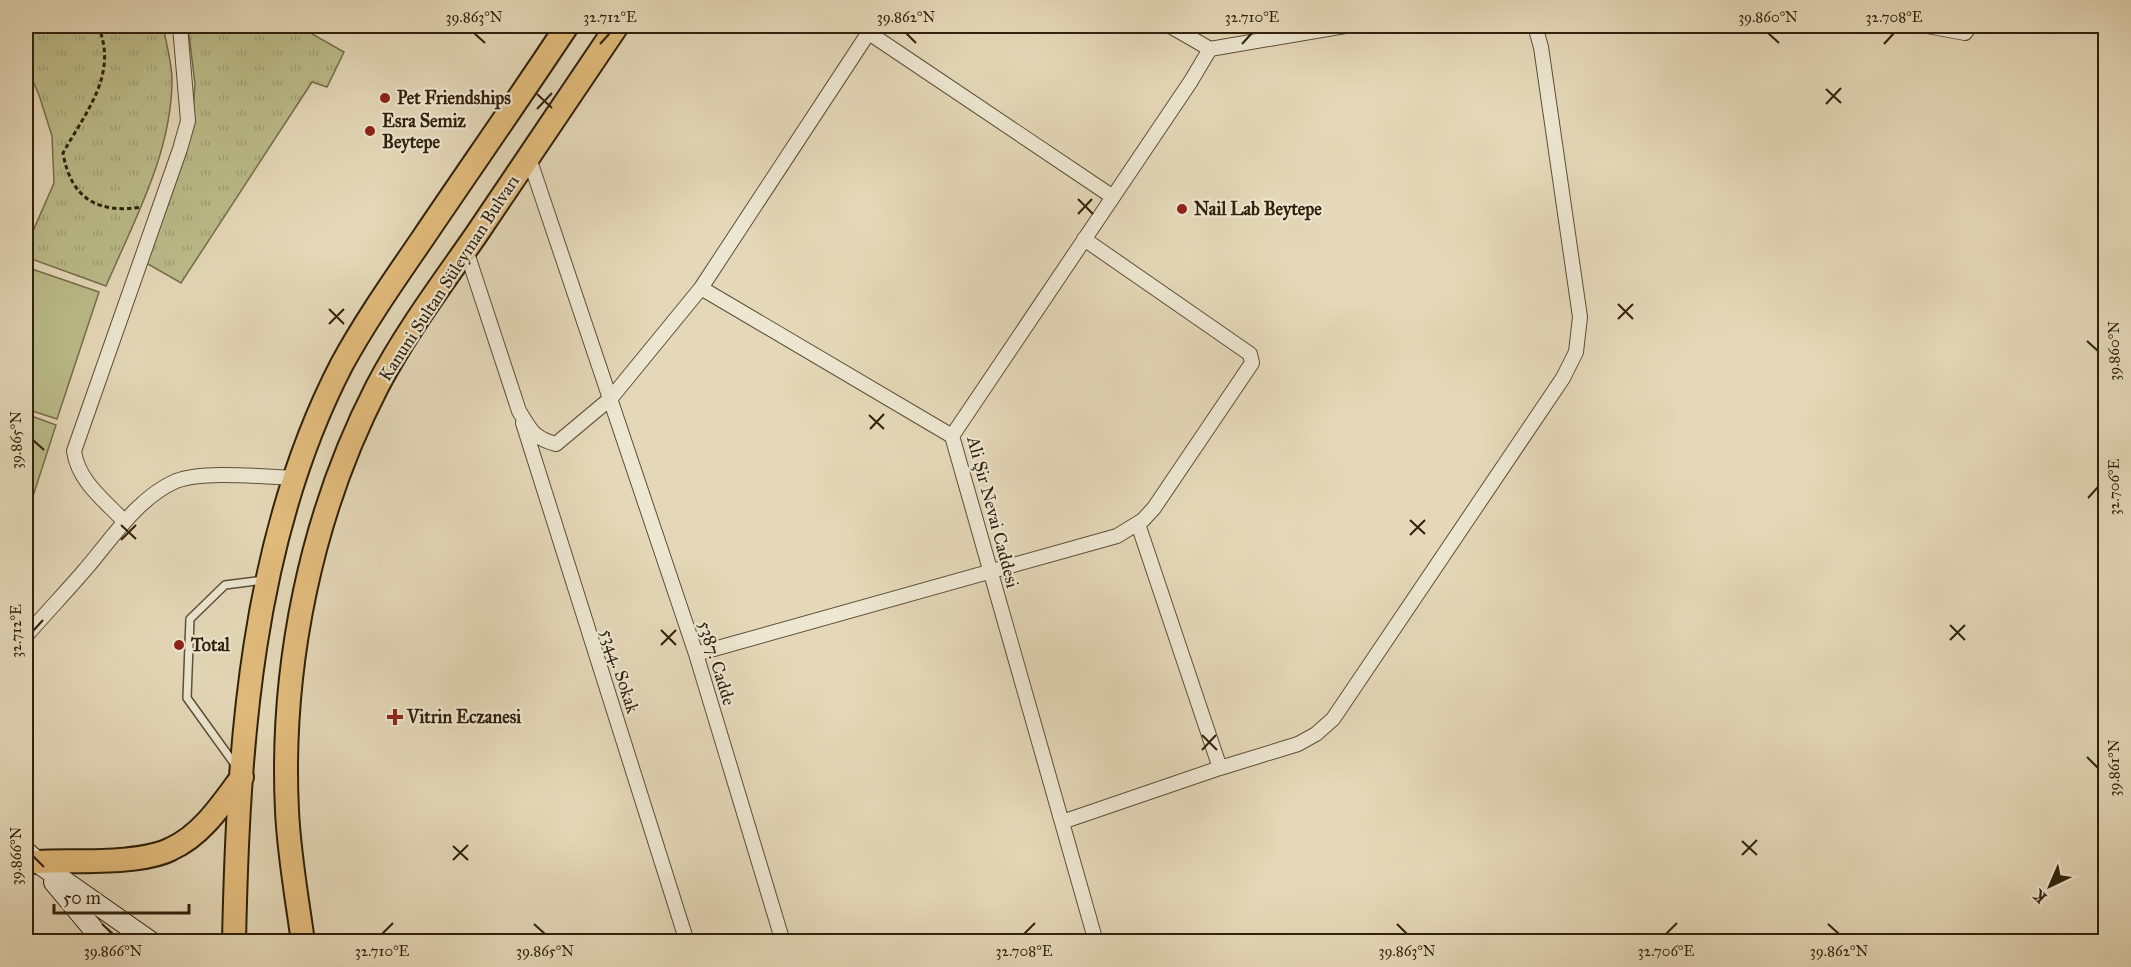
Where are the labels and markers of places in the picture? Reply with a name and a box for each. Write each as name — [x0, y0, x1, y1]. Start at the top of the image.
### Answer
place label: Pet Friendships — [397, 87, 511, 110]
marker: Pet Friendships — [378, 91, 392, 105]
place label: Esra Semiz Beytepe — [382, 110, 467, 154]
marker: Esra Semiz Beytepe — [363, 124, 377, 138]
place label: Nail Lab Beytepe — [1194, 198, 1322, 221]
marker: Nail Lab Beytepe — [1175, 202, 1189, 216]
place label: Total — [190, 634, 231, 656]
marker: Total — [172, 638, 186, 652]
place label: Vitrin Eczanesi — [406, 706, 522, 728]
marker: Vitrin Eczanesi — [388, 710, 402, 724]

